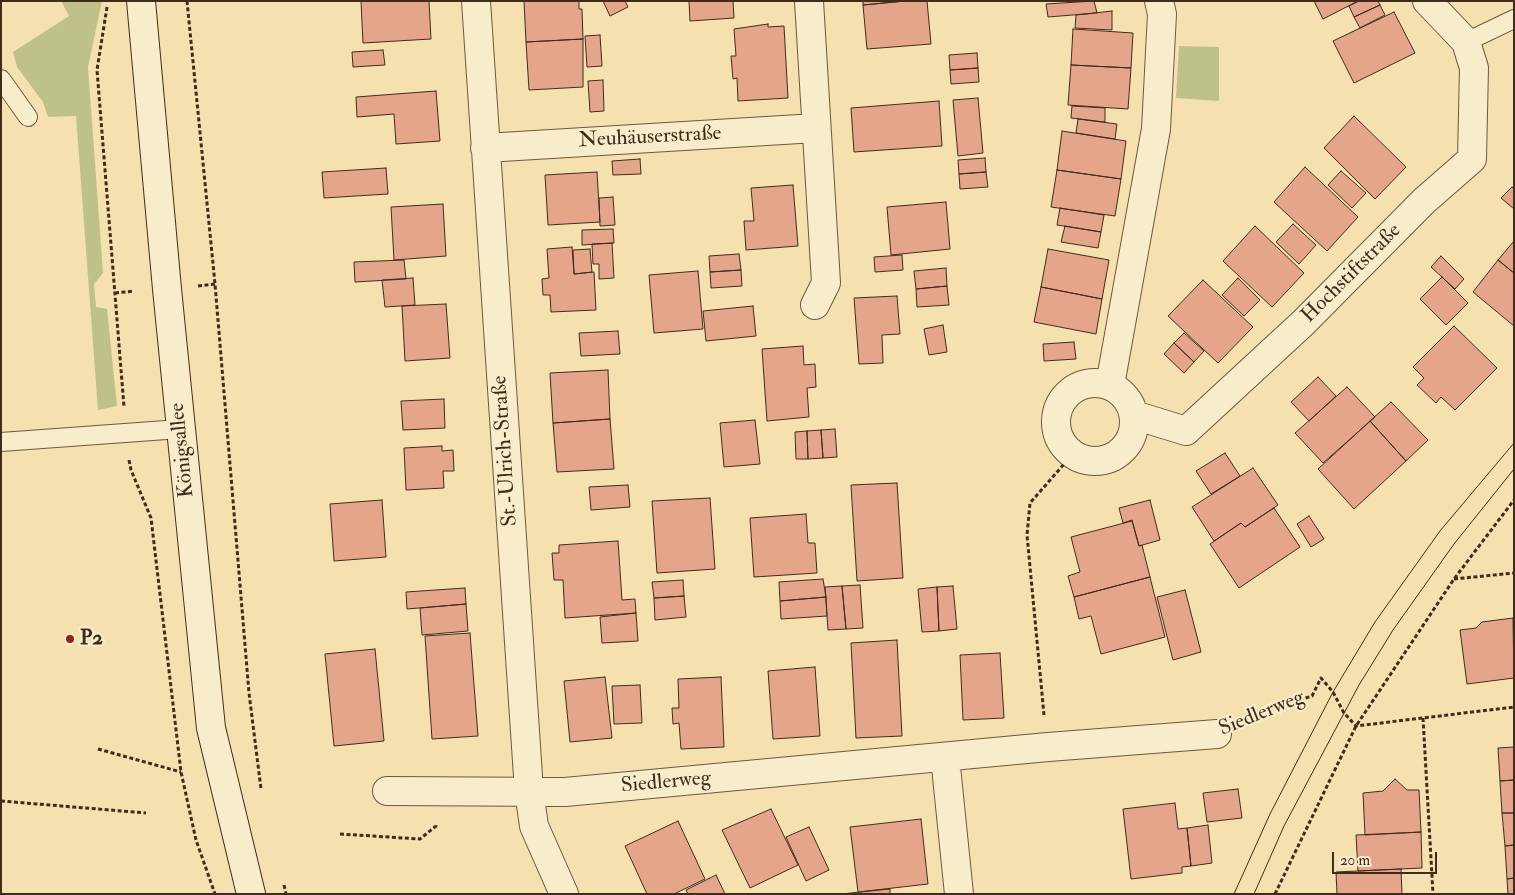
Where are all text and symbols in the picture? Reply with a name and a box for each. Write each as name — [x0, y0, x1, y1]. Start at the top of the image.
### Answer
street label: Neuhäuserstraße — [578, 122, 722, 154]
street label: Hochstiftstraße — [1297, 219, 1407, 329]
street label: St.-Ulrich-Straße — [488, 375, 524, 527]
street label: Königsallee — [165, 401, 201, 499]
place label: P2 — [80, 626, 103, 652]
marker: P2 — [64, 633, 76, 645]
street label: Siedlerweg — [1216, 685, 1308, 743]
street label: Siedlerweg — [620, 767, 712, 799]
scale bar — [1335, 842, 1440, 874]
text: 20 m — [1340, 851, 1370, 870]

